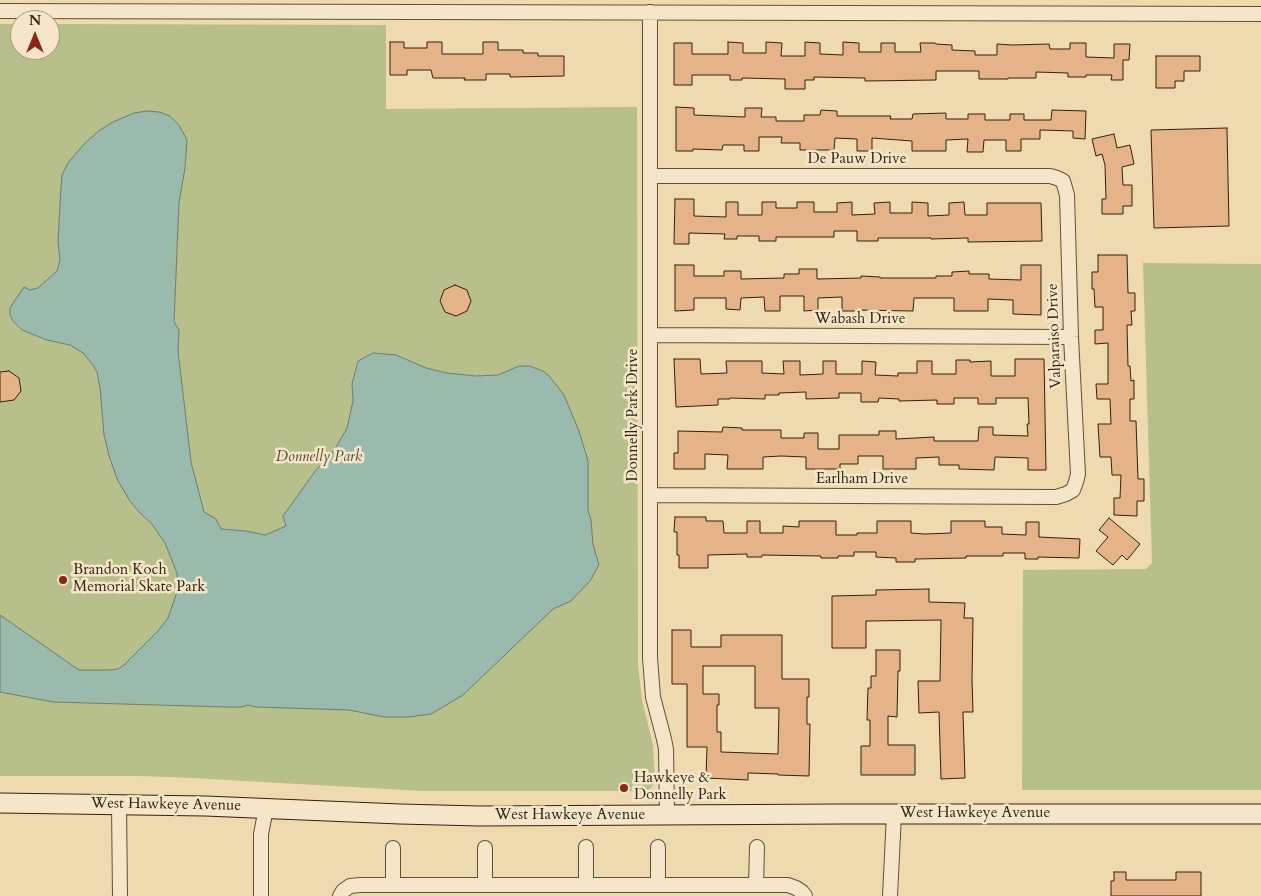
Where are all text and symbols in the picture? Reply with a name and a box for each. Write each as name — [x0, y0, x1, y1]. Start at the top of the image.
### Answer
north arrow — [10, 10, 60, 60]
text: N — [29, 11, 41, 30]
street label: De Pauw Drive — [808, 151, 906, 169]
street label: Valparaiso Drive — [1044, 283, 1066, 389]
street label: Wabash Drive — [814, 311, 906, 329]
street label: Donnelly Park Drive — [625, 349, 643, 481]
park label: Donnelly Park — [276, 449, 362, 467]
street label: Earlham Drive — [816, 471, 908, 489]
place label: Brandon Koch Memorial Skate Park — [73, 562, 205, 597]
marker: Brandon Koch Memorial Skate Park — [57, 574, 69, 586]
place label: Hawkeye & Donnelly Park — [634, 770, 727, 805]
marker: Hawkeye & Donnelly Park — [618, 782, 630, 794]
street label: West Hawkeye Avenue — [91, 795, 241, 815]
street label: West Hawkeye Avenue — [900, 805, 1050, 823]
street label: West Hawkeye Avenue — [495, 807, 645, 825]

